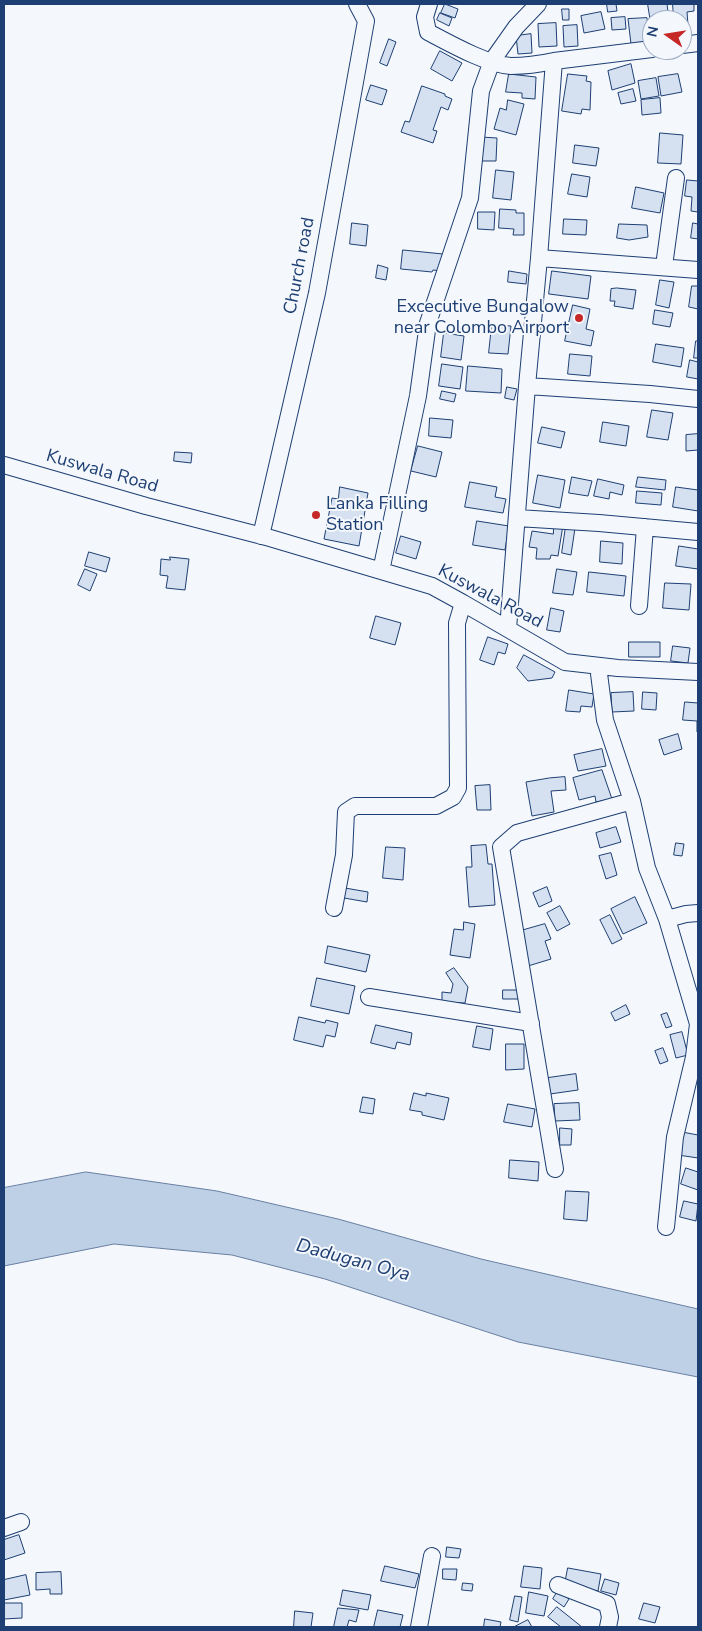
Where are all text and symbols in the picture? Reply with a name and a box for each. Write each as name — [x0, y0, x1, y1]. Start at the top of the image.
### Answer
north arrow — [642, 10, 692, 60]
text: N — [642, 25, 663, 39]
street label: Church road — [280, 216, 320, 316]
place label: Excecutive Bungalow near Colombo Airport — [394, 297, 569, 340]
marker: Excecutive Bungalow near Colombo Airport — [573, 312, 585, 324]
street label: Kuswala Road — [44, 446, 160, 498]
place label: Lanka Filling Station — [326, 494, 428, 536]
marker: Lanka Filling Station — [310, 509, 322, 521]
street label: Kuswala Road — [434, 560, 546, 634]
water label: Dadugan Oya — [294, 1235, 412, 1287]

